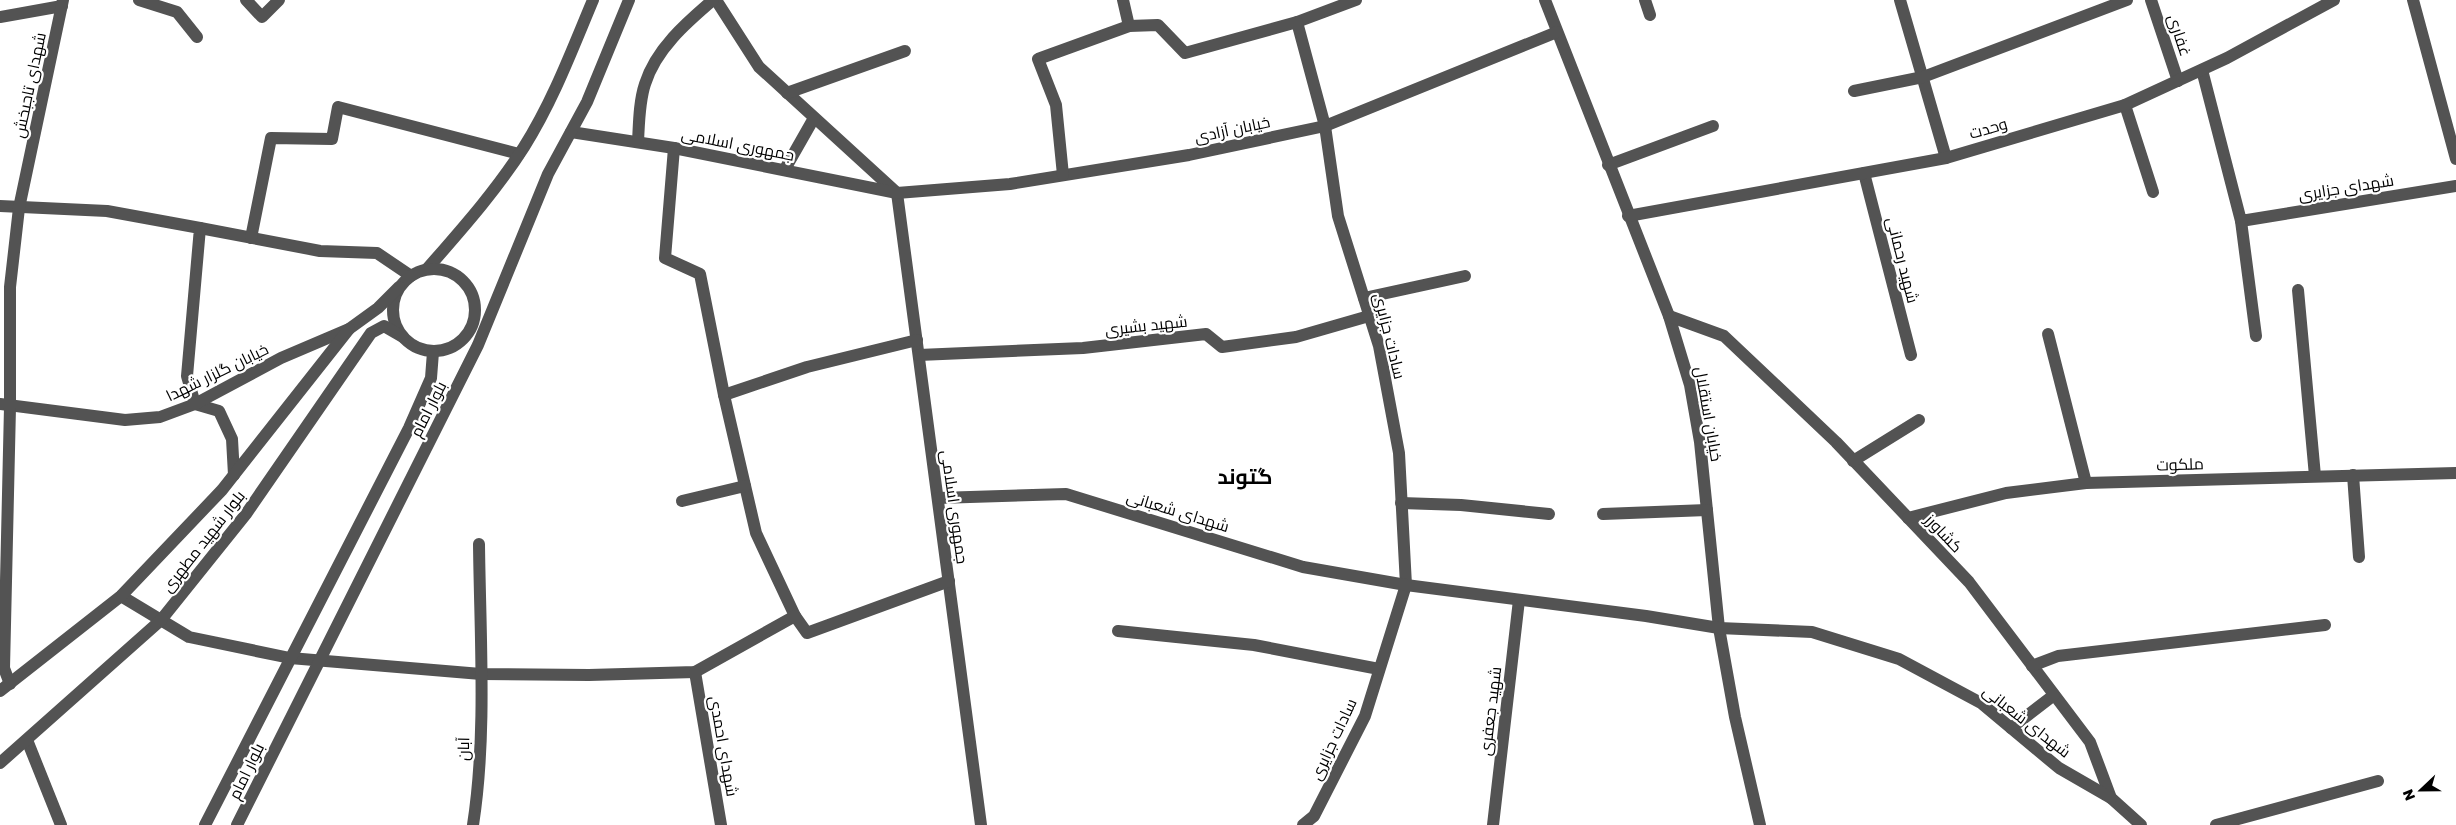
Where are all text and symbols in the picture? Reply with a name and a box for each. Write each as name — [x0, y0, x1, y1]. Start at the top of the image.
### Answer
street label: غفاری — [2163, 11, 2196, 59]
street label: شهدای تاجبخش — [8, 31, 51, 140]
street label: خیابان آزادی — [1192, 111, 1272, 148]
street label: وحدت — [1967, 113, 2009, 143]
street label: جمهوری اسلامی — [680, 123, 796, 166]
street label: شهدای جزایری — [2297, 170, 2395, 205]
street label: شهید رحمانی — [1882, 215, 1923, 305]
street label: سادات جزایری — [1369, 291, 1410, 381]
street label: شهید بشیری — [1104, 311, 1188, 340]
street label: خیابان گلزار شهدا — [162, 339, 272, 406]
street label: خیابان استقلال — [1690, 365, 1727, 463]
street label: بلوار امام — [405, 378, 452, 441]
street label: جمهوری اسلامی — [936, 449, 973, 565]
street label: ملکوت — [2156, 453, 2204, 475]
district label: گتوند — [1217, 463, 1273, 490]
street label: بلوار شهید مطهری — [157, 486, 250, 597]
street label: شهدای شعبانی — [1124, 486, 1232, 537]
street label: کشاورز — [1920, 509, 1967, 556]
street label: شهید جعفری — [1475, 665, 1506, 757]
street label: شهدای شعبانی — [1978, 680, 2075, 762]
street label: شهدای احمدی — [704, 694, 743, 798]
street label: سادات جزایری — [1305, 695, 1362, 784]
street label: آبان — [453, 736, 474, 761]
street label: بلوار امام — [224, 740, 270, 803]
north arrow — [2396, 765, 2446, 815]
text: N — [2399, 787, 2418, 803]

